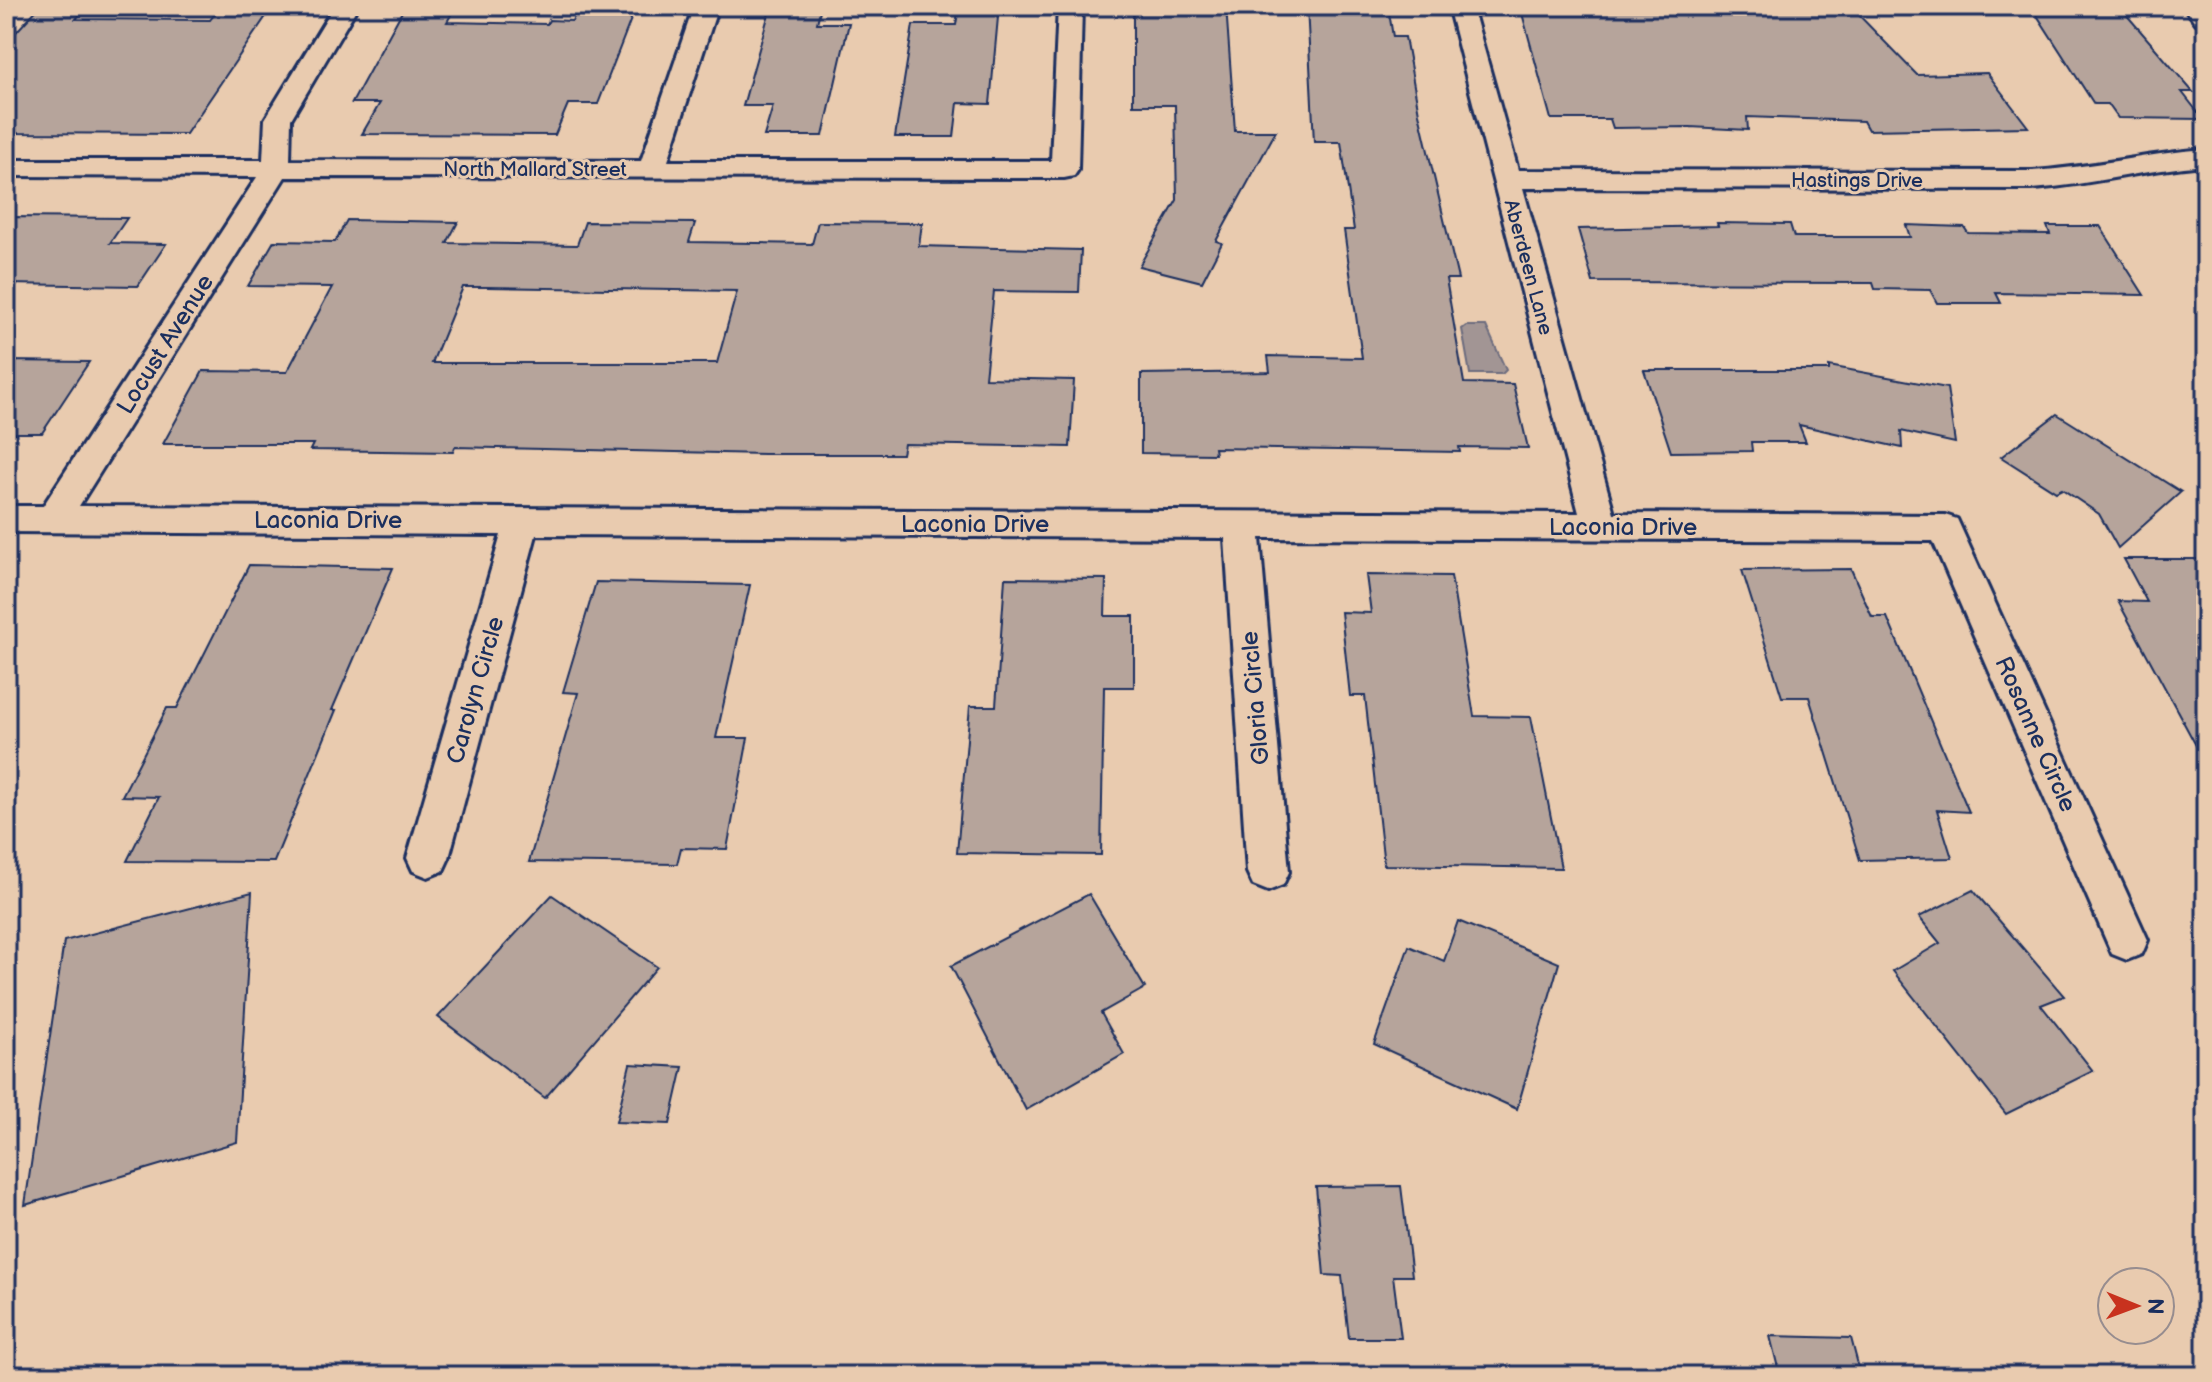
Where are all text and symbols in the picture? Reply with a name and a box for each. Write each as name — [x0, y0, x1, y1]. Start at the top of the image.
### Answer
street label: North Mallard Street — [443, 158, 627, 182]
street label: Hastings Drive — [1791, 169, 1923, 193]
street label: Aberdeen Lane — [1498, 197, 1558, 338]
street label: Locust Avenue — [111, 269, 220, 419]
street label: Laconia Drive — [254, 506, 402, 535]
street label: Laconia Drive — [901, 510, 1049, 539]
street label: Laconia Drive — [1549, 513, 1697, 542]
street label: Carolyn Circle — [441, 613, 510, 767]
street label: Gloria Circle — [1235, 630, 1276, 766]
street label: Rosanne Circle — [1988, 652, 2083, 816]
north arrow — [2096, 1266, 2176, 1346]
text: N — [2141, 1298, 2168, 1315]

